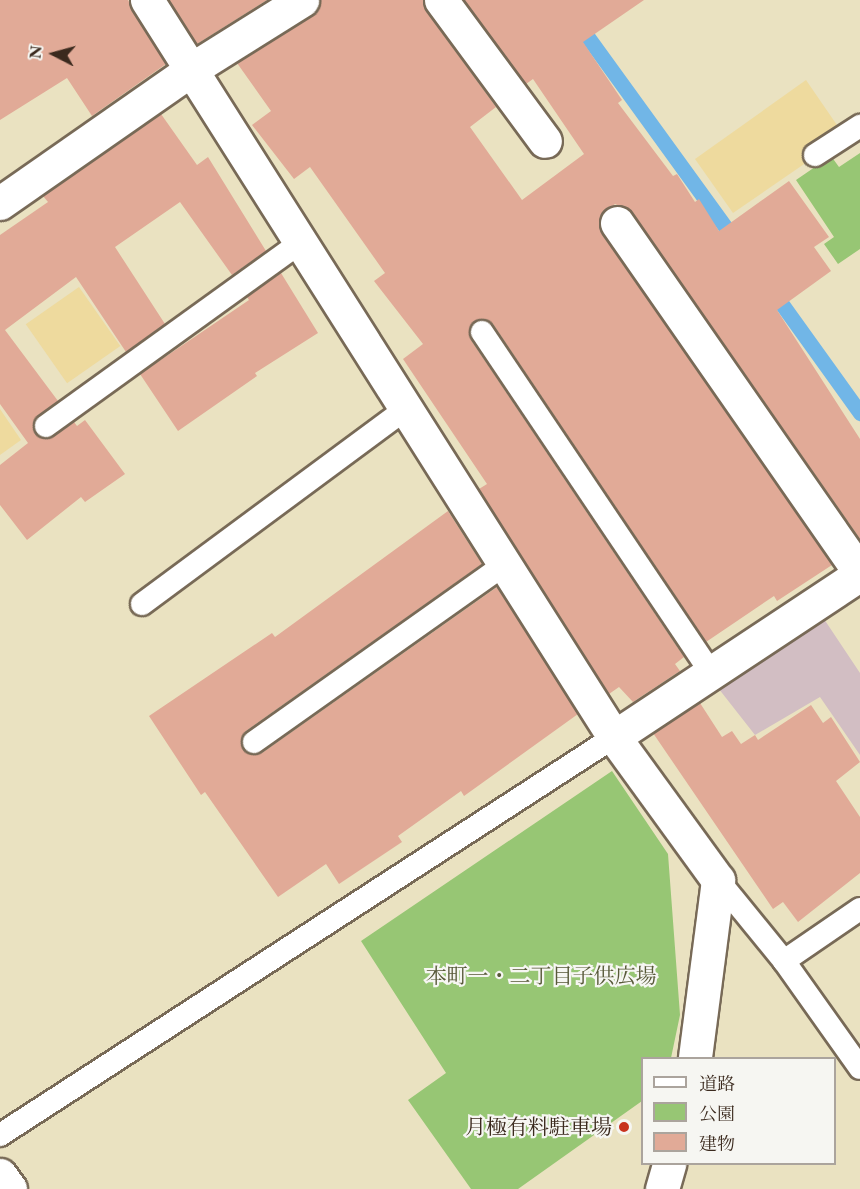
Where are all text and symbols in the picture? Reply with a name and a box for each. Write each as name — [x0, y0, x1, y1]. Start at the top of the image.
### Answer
north arrow — [24, 24, 84, 84]
text: N — [24, 45, 47, 60]
park label: 本町一・二丁目子供広場 — [426, 963, 656, 989]
legend — [641, 1057, 836, 1165]
text: 道路 — [699, 1072, 735, 1095]
text: 公園 — [699, 1102, 735, 1125]
place label: 月極有料駐車場 — [465, 1114, 612, 1140]
marker: 月極有料駐車場 — [617, 1120, 631, 1134]
text: 建物 — [699, 1132, 735, 1155]

